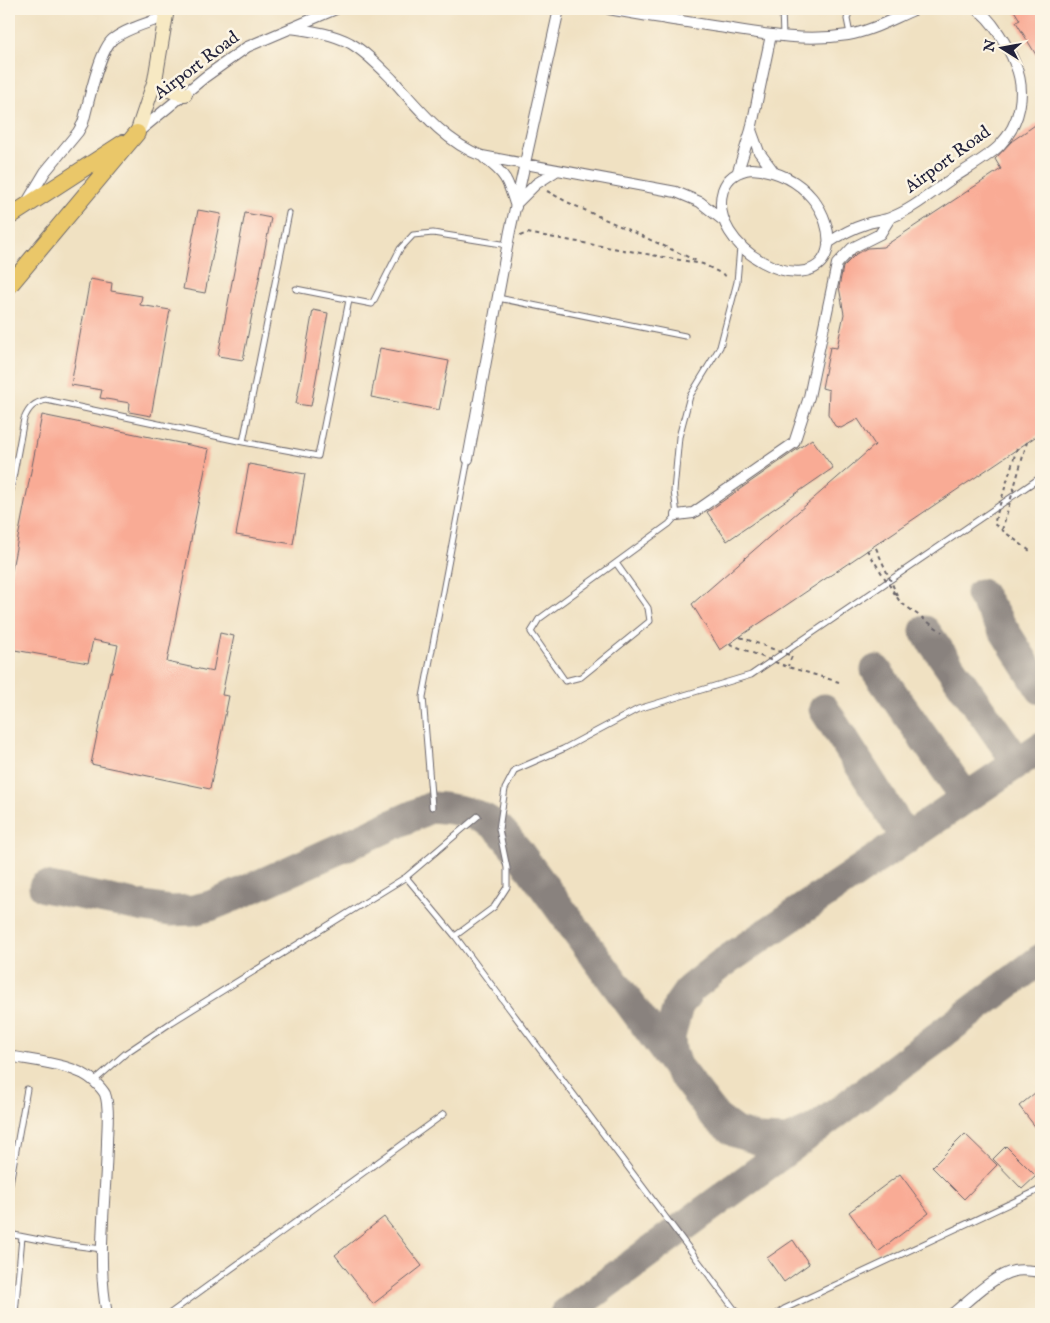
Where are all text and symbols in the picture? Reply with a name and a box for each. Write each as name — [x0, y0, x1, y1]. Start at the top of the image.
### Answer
north arrow — [978, 22, 1028, 72]
street label: Airport Road — [149, 26, 244, 106]
text: N — [980, 38, 1000, 54]
street label: Airport Road — [900, 121, 996, 199]

